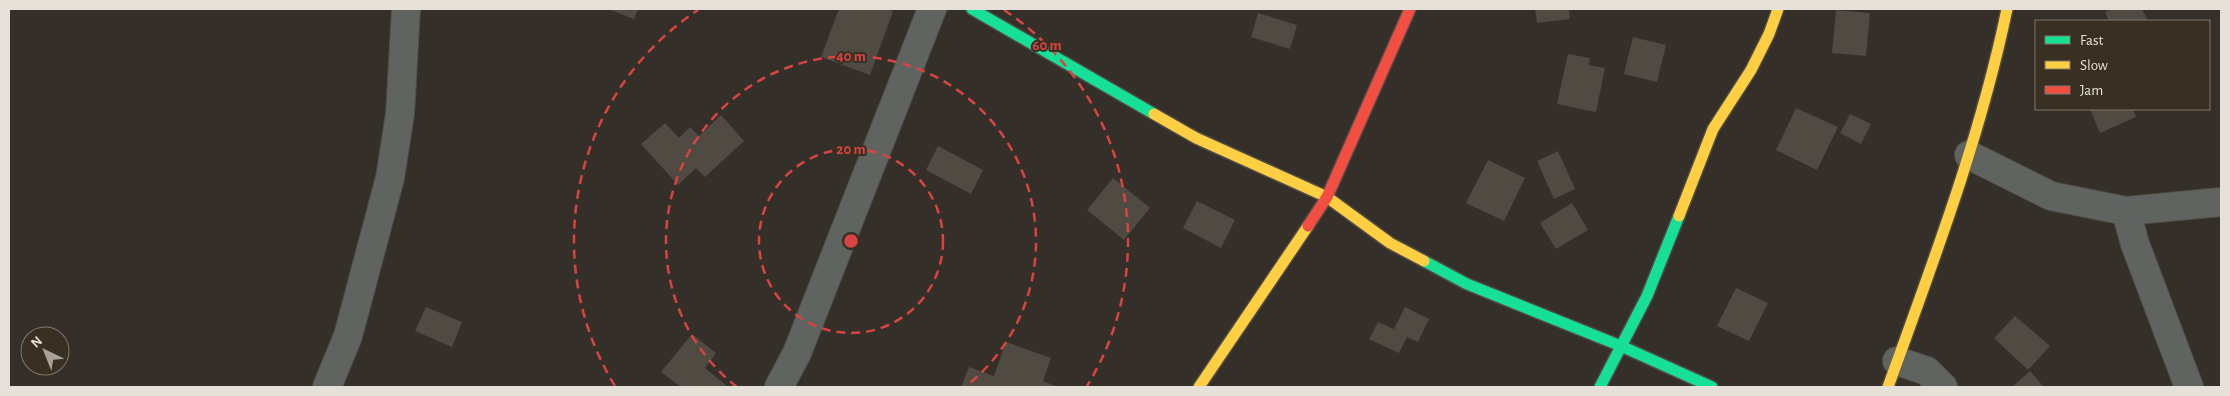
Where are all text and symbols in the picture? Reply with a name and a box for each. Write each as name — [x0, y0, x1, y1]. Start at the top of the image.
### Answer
legend — [2035, 20, 2210, 110]
text: Fast — [2080, 33, 2104, 48]
text: 60 m — [1032, 38, 1062, 53]
text: 40 m — [836, 49, 866, 64]
text: Slow — [2080, 58, 2108, 73]
text: Jam — [2080, 83, 2103, 98]
text: 20 m — [836, 142, 866, 157]
centre of rings — [842, 232, 860, 250]
north arrow — [20, 326, 70, 376]
text: N — [28, 334, 45, 351]

